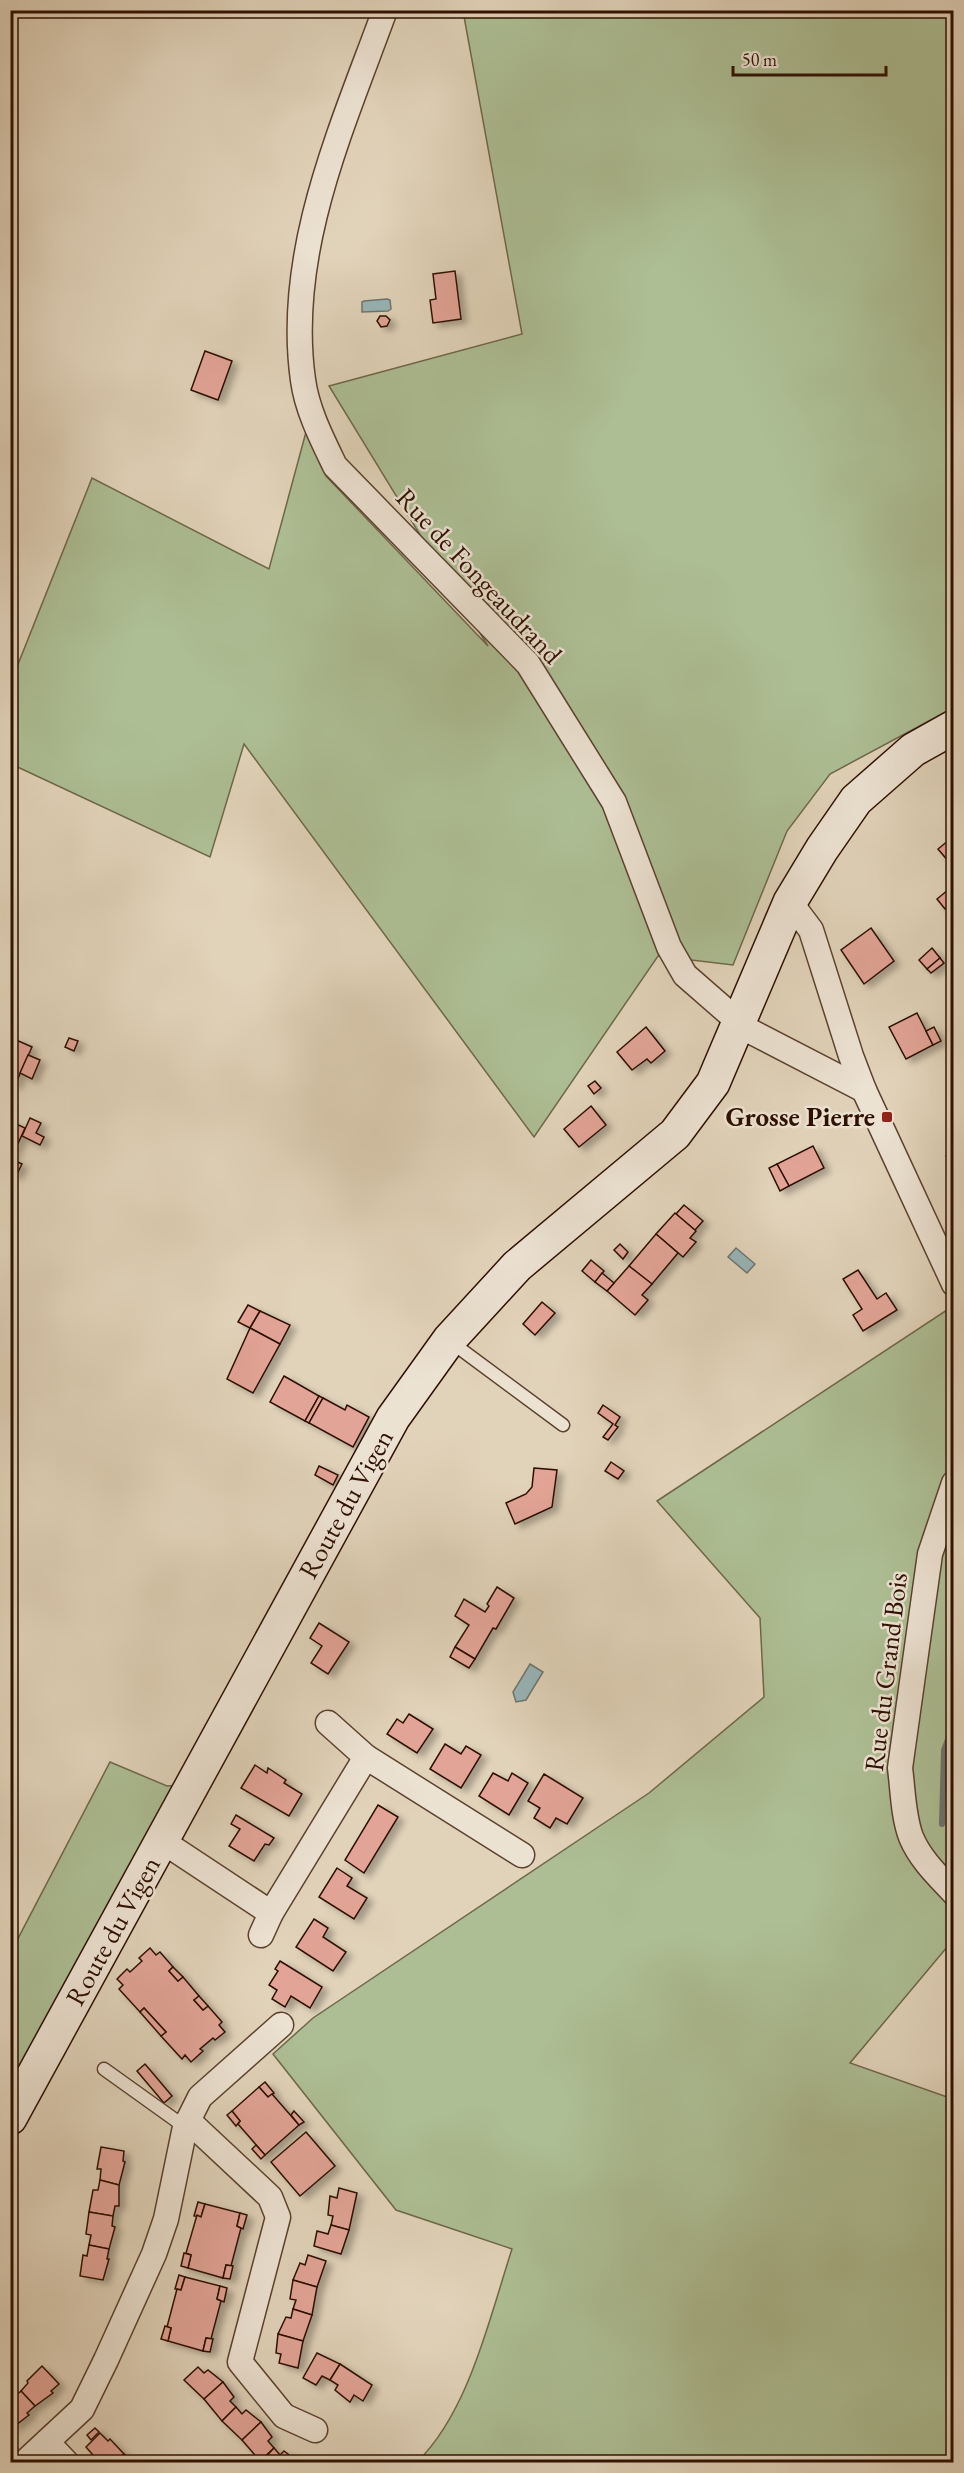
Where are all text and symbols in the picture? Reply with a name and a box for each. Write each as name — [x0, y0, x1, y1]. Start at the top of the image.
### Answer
scale bar — [733, 39, 886, 77]
text: 50 m — [742, 48, 777, 71]
street label: Rue de Fongeaudrand — [389, 480, 570, 671]
place label: Grosse Pierre — [725, 1099, 875, 1134]
marker: Grosse Pierre — [880, 1110, 894, 1124]
street label: Route du Vigen — [290, 1423, 401, 1585]
street label: Rue du Grand Bois — [856, 1571, 915, 1773]
street label: Route du Vigen — [57, 1850, 168, 2012]

